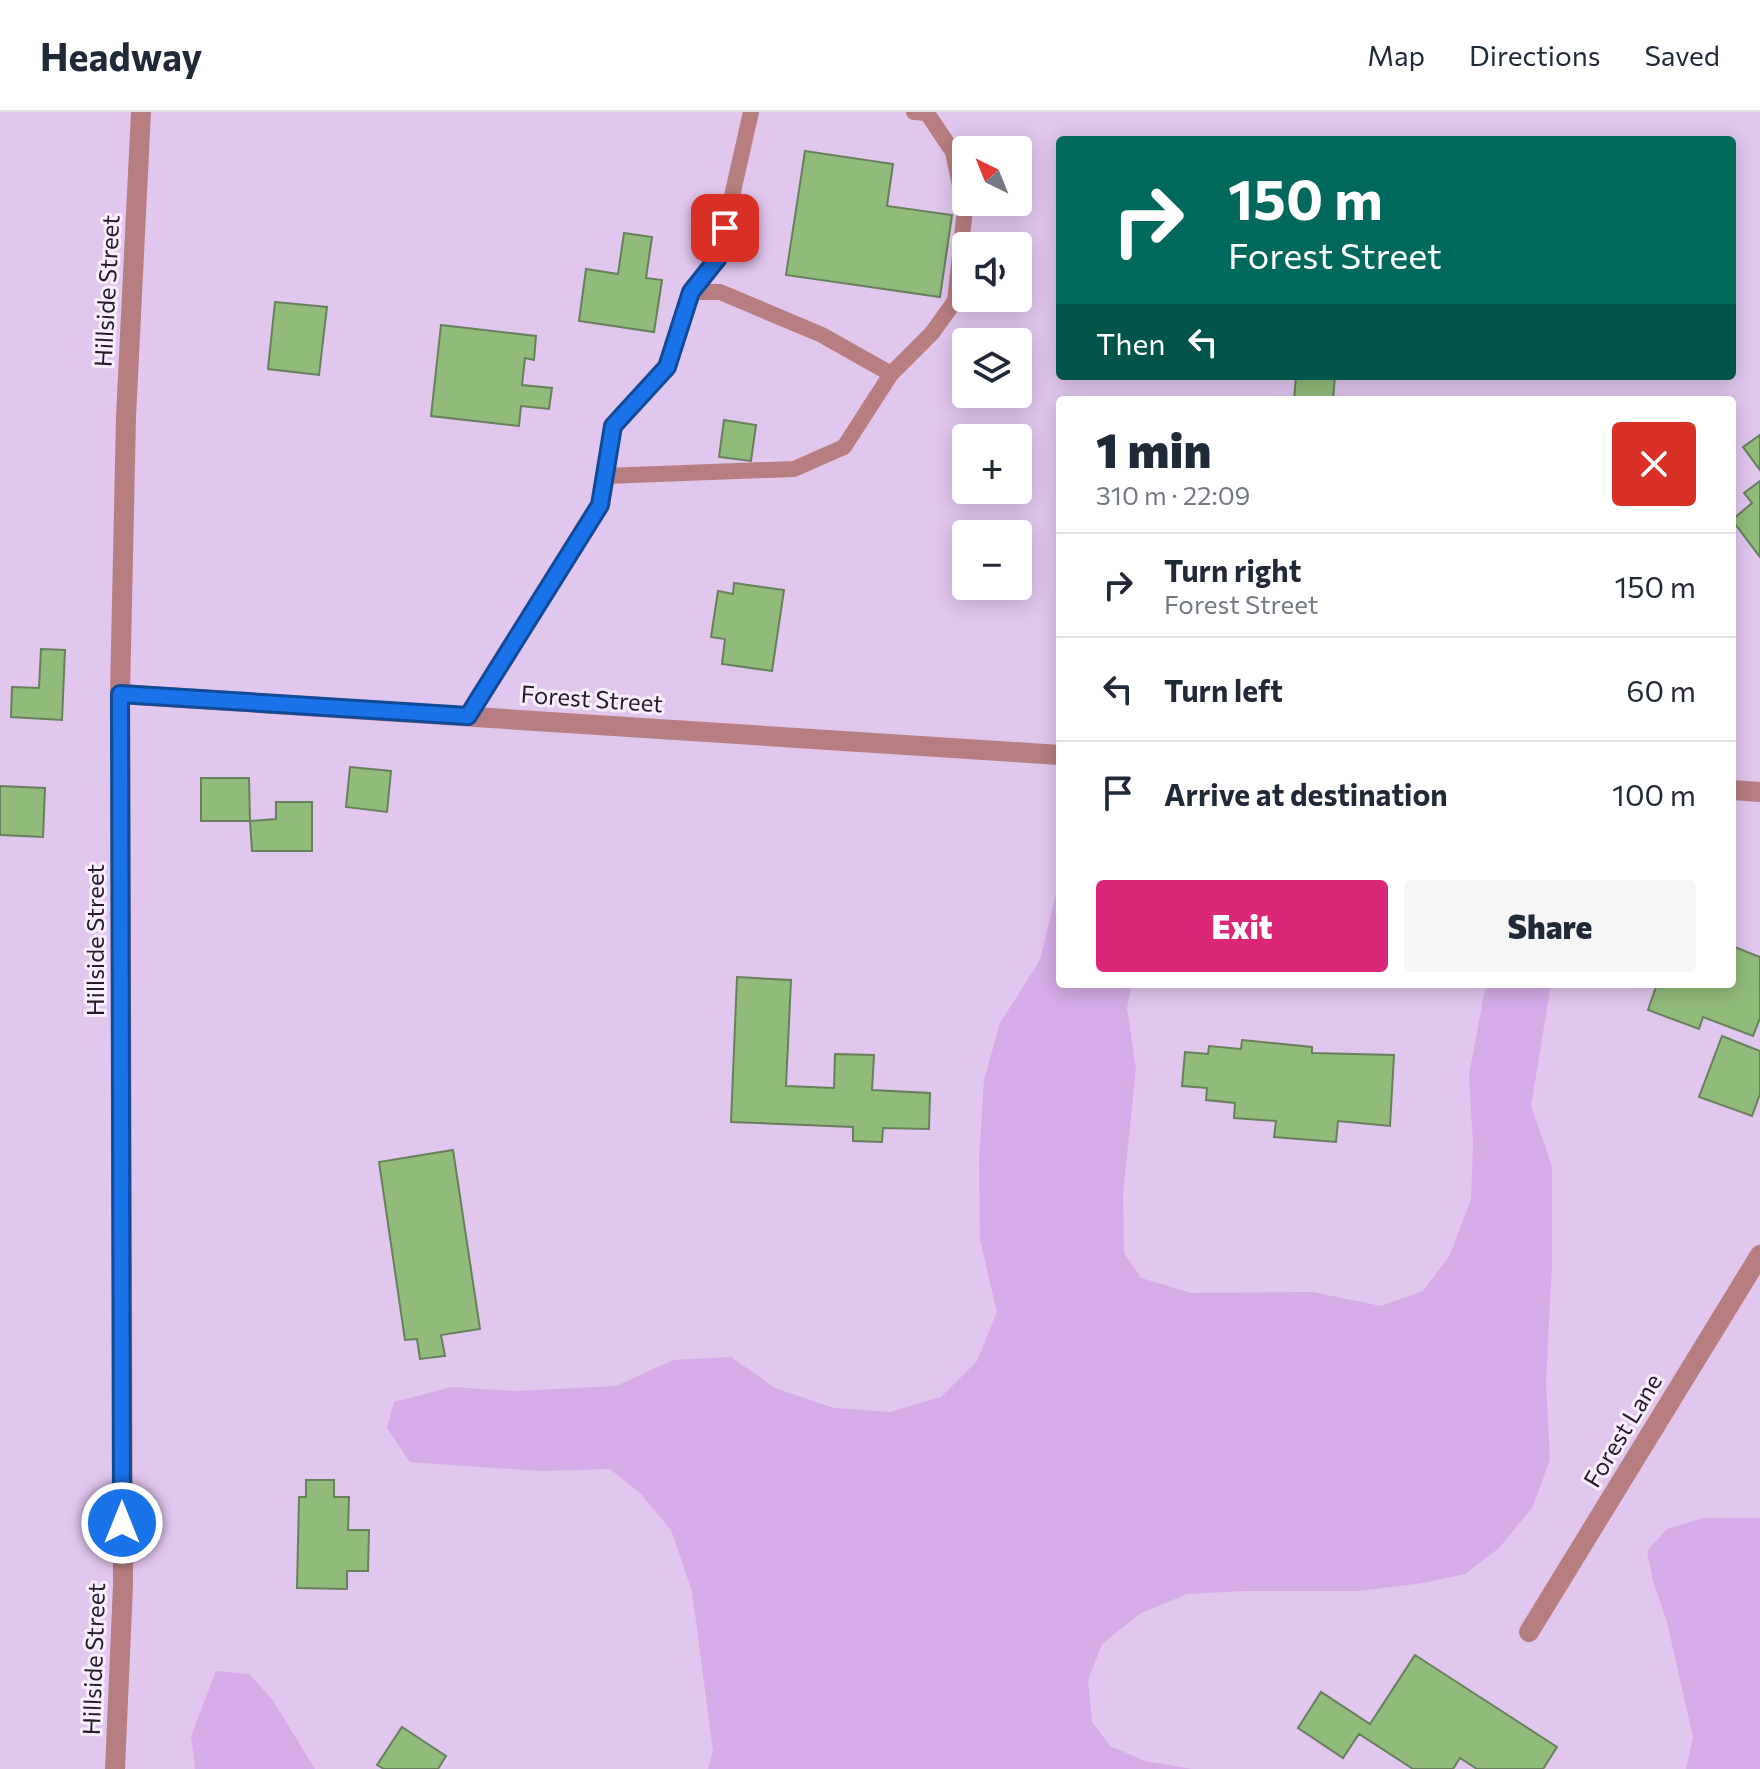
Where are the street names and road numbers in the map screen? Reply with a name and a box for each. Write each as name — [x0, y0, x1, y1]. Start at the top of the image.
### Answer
street label: Hillside Street — [88, 214, 124, 368]
street label: Forest Street — [520, 679, 664, 717]
street label: Hillside Street — [80, 864, 109, 1016]
street label: Forest Lane — [1577, 1368, 1667, 1492]
street label: Hillside Street — [76, 1582, 110, 1736]

